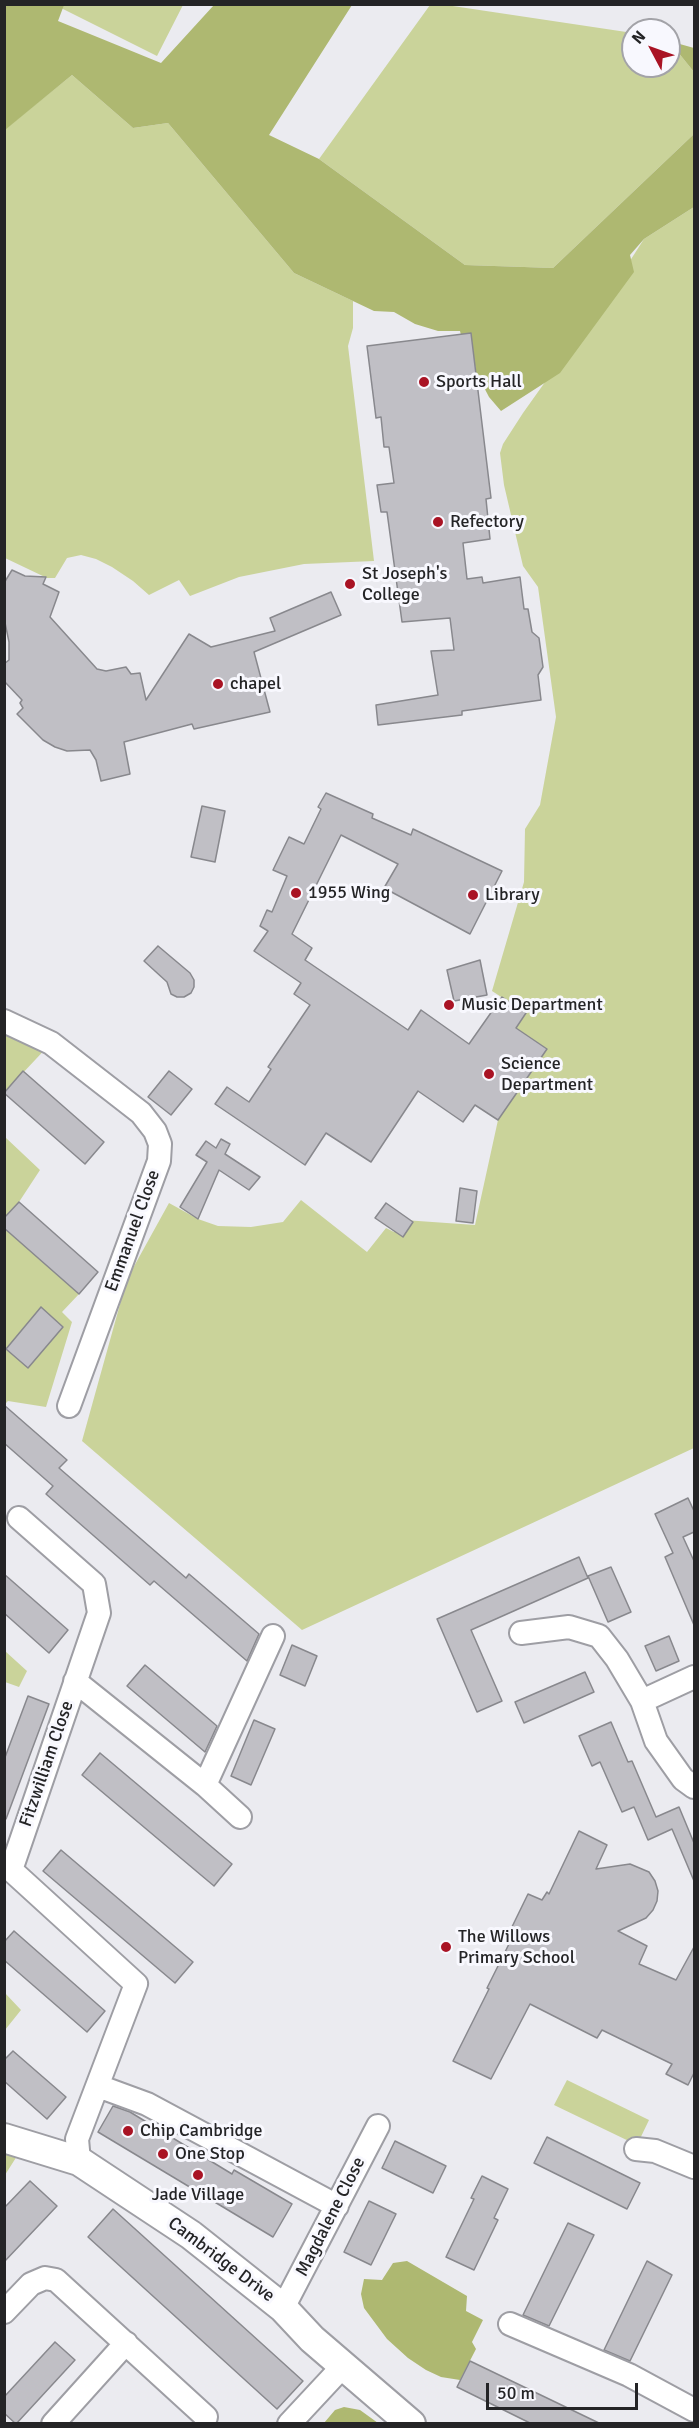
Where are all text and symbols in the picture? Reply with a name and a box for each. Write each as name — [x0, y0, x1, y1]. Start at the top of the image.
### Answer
north arrow — [621, 18, 681, 78]
text: N — [628, 27, 650, 48]
place label: Sports Hall — [436, 371, 522, 393]
marker: Sports Hall — [417, 375, 431, 389]
place label: Refectory — [450, 511, 524, 533]
marker: Refectory — [431, 515, 445, 529]
place label: St Joseph's College — [362, 563, 447, 606]
marker: St Joseph's College — [343, 577, 357, 591]
place label: chapel — [230, 673, 281, 695]
marker: chapel — [211, 677, 225, 691]
place label: 1955 Wing — [308, 882, 390, 904]
place label: Library — [485, 884, 540, 906]
marker: 1955 Wing — [289, 886, 303, 900]
marker: Library — [466, 888, 480, 902]
place label: Music Department — [461, 994, 603, 1016]
marker: Music Department — [442, 998, 456, 1012]
place label: Science Department — [501, 1053, 593, 1096]
marker: Science Department — [482, 1067, 496, 1081]
street label: Emmanuel Close — [101, 1167, 165, 1295]
street label: Fitzwilliam Close — [15, 1698, 79, 1830]
place label: The Willows Primary School — [458, 1926, 575, 1968]
marker: The Willows Primary School — [439, 1940, 453, 1954]
place label: Chip Cambridge — [140, 2120, 263, 2142]
marker: Chip Cambridge — [121, 2124, 135, 2138]
place label: One Stop — [175, 2143, 245, 2165]
marker: One Stop — [156, 2147, 170, 2161]
street label: Magdalene Close — [292, 2154, 370, 2280]
marker: Jade Village — [191, 2168, 205, 2182]
place label: Jade Village — [152, 2184, 244, 2206]
street label: Cambridge Drive — [163, 2213, 279, 2307]
scale bar — [489, 2371, 640, 2409]
text: 50 m — [497, 2382, 535, 2404]

